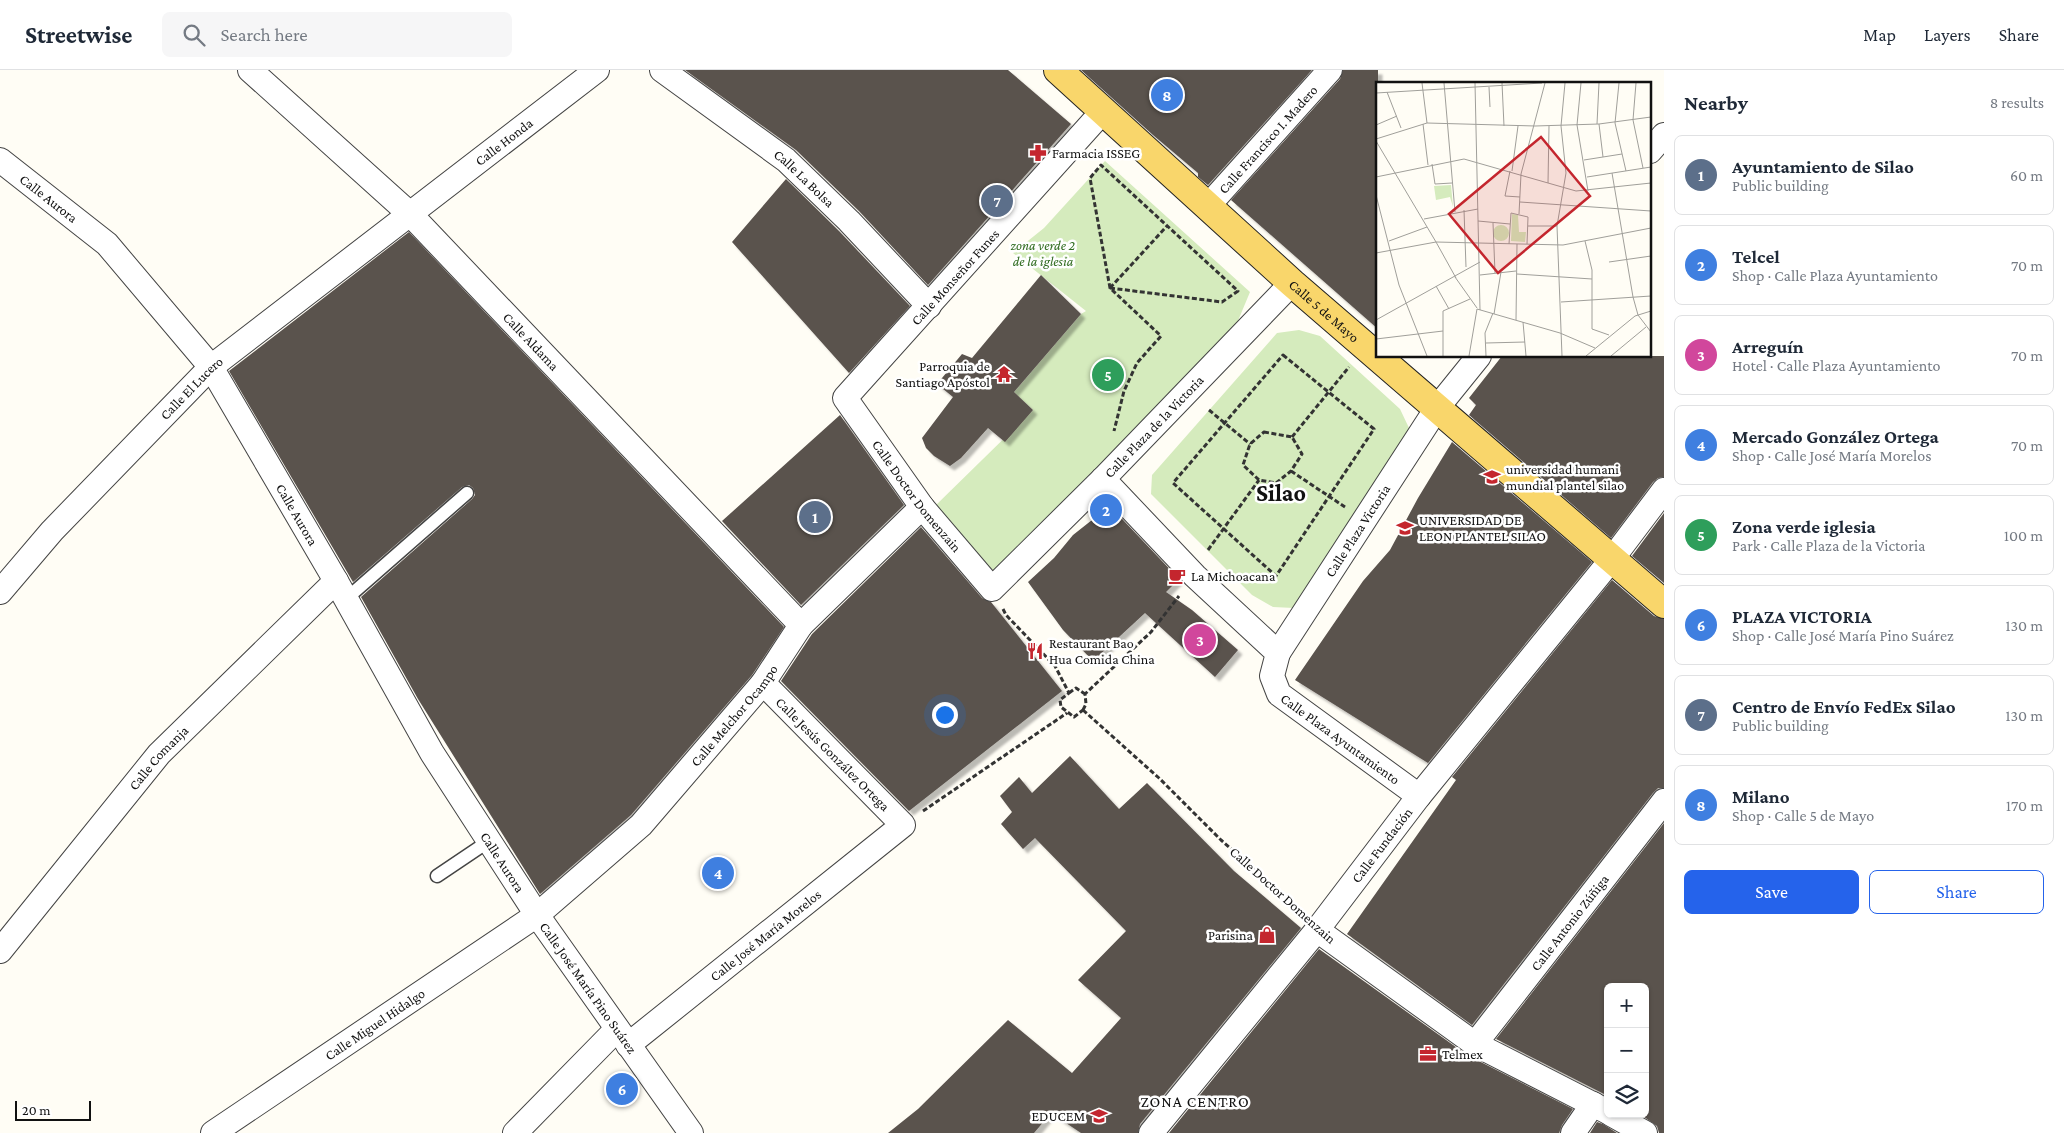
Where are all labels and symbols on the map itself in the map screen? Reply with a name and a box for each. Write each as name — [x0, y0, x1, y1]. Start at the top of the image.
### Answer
pin: 8 — [1151, 76, 1183, 114]
street label: Calle Francisco I. Madero — [1215, 82, 1321, 197]
inset map — [1376, 82, 1652, 358]
street label: Calle Honda — [472, 114, 536, 169]
pharmacy icon: Farmacia ISSEG — [1028, 143, 1048, 163]
place label: Farmacia ISSEG — [1052, 145, 1140, 161]
street label: Calle La Bolsa — [771, 146, 838, 211]
street label: Calle Aurora — [17, 171, 81, 226]
pin: 7 — [981, 182, 1013, 220]
street label: Calle Monseñor Funes — [908, 226, 1002, 328]
park label: zona verde 2 de la iglesia — [1010, 237, 1076, 269]
street label: Calle 5 de Mayo — [1286, 276, 1363, 346]
street label: Calle Aldama — [500, 309, 563, 374]
street label: Calle El Lucero — [157, 353, 226, 423]
pin: 5 — [1092, 356, 1124, 394]
place label: Parroquia de Santiago Apóstol — [896, 358, 990, 390]
temple icon: Parroquia de Santiago Apóstol — [994, 364, 1014, 384]
street label: Calle Plaza de la Victoria — [1101, 372, 1207, 481]
street label: Calle Doctor Domenzain — [869, 437, 965, 556]
place label: universidad humani mundial plantel silao — [1506, 461, 1624, 493]
school or university icon: universidad humani mundial plantel silao — [1482, 467, 1502, 487]
district label: Silao — [1256, 479, 1306, 506]
street label: Calle Aurora — [273, 481, 322, 549]
street label: Calle Plaza Victoria — [1322, 481, 1394, 580]
pin: 2 — [1090, 491, 1122, 529]
pin: 1 — [799, 498, 831, 536]
place label: UNIVERSIDAD DE LEON PLANTEL SILAO — [1419, 512, 1546, 544]
school or university icon: UNIVERSIDAD DE LEON PLANTEL SILAO — [1395, 518, 1415, 538]
cafe icon: La Michoacana — [1167, 566, 1187, 586]
place label: La Michoacana — [1191, 568, 1276, 584]
pin: 3 — [1184, 621, 1216, 659]
place label: Restaurant Bao Hua Comida China — [1049, 635, 1155, 667]
restaurant icon: Restaurant Bao Hua Comida China — [1025, 641, 1045, 661]
street label: Calle Melchor Ocampo — [687, 661, 781, 769]
street label: Calle Plaza Ayuntamiento — [1278, 690, 1403, 787]
street label: Calle Jesús González Ortega — [773, 694, 894, 815]
your location — [932, 702, 958, 728]
street label: Calle Comanja — [125, 722, 192, 793]
street label: Calle Fundación — [1348, 804, 1416, 886]
street label: Calle Aurora — [477, 829, 528, 896]
street label: Calle Doctor Domenzain — [1227, 843, 1340, 947]
pin: 4 — [702, 854, 734, 892]
street label: Calle Antonio Zúñiga — [1527, 871, 1612, 974]
street label: Calle José María Morelos — [707, 886, 824, 984]
street label: Calle José María Pino Suárez — [536, 919, 640, 1057]
shop icon: Parisina — [1257, 925, 1277, 945]
place label: Parisina — [1208, 927, 1254, 943]
street label: Calle Miguel Hidalgo — [322, 985, 428, 1063]
office icon: Telmex — [1418, 1044, 1438, 1064]
place label: Telmex — [1442, 1046, 1483, 1062]
pin: 6 — [606, 1070, 638, 1108]
district label: ZONA CENTRO — [1140, 1093, 1250, 1110]
scale bar — [15, 1098, 91, 1121]
school or university icon: EDUCEM — [1089, 1106, 1109, 1126]
place label: EDUCEM — [1032, 1108, 1085, 1124]

